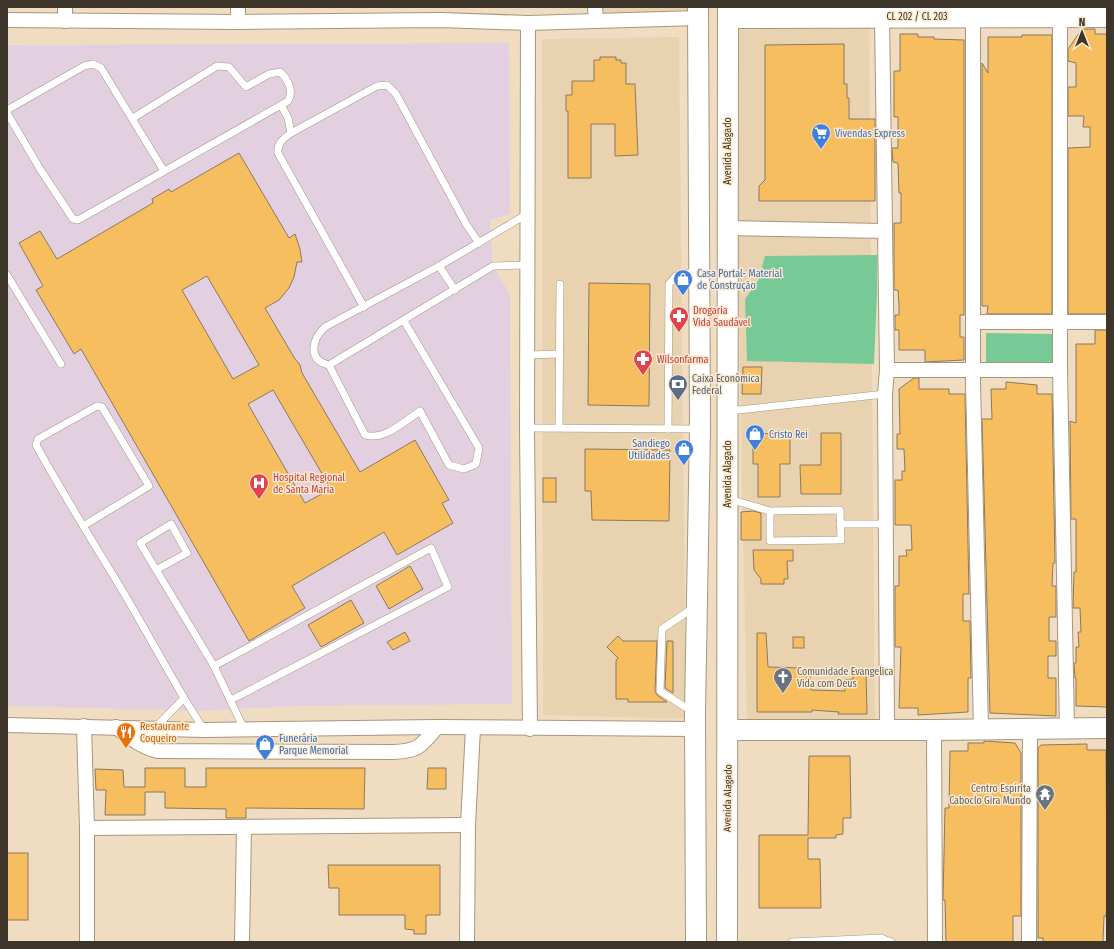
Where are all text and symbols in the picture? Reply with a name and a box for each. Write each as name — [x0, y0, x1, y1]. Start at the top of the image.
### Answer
street label: CL 202 / CL 203 — [886, 11, 948, 23]
north arrow — [1062, 12, 1102, 52]
text: N — [1079, 16, 1085, 29]
street label: Avenida Alagado — [722, 117, 734, 185]
supermarket icon: Vivendas Express — [810, 122, 832, 150]
place label: Vivendas Express — [835, 128, 905, 140]
shop icon: Casa Portal- Material de Construção — [672, 268, 694, 296]
place label: Casa Portal- Material de Construção — [697, 268, 782, 292]
pharmacy icon: Drogaria Vida Saudável — [668, 305, 690, 333]
place label: Drogaria Vida Saudável — [693, 305, 751, 329]
pharmacy icon: Wilsonfarma — [632, 348, 654, 376]
place label: Wilsonfarma — [657, 354, 708, 366]
bank icon: Caixa Econômica Federal — [667, 373, 689, 401]
place label: Caixa Econômica Federal — [692, 373, 760, 397]
shop icon: Cristo Rei — [744, 423, 766, 451]
place label: Cristo Rei — [769, 429, 808, 441]
place label: Sandiego Utilidades — [628, 438, 670, 462]
shop icon: Sandiego Utilidades — [673, 438, 695, 466]
street label: Avenida Alagado — [722, 440, 734, 508]
hospital icon: Hospital Regional de Santa Maria — [248, 472, 270, 500]
place label: Hospital Regional de Santa Maria — [273, 472, 345, 496]
church icon: Comunidade Evangelica Vida com Deus — [772, 666, 794, 694]
place label: Comunidade Evangelica Vida com Deus — [797, 666, 894, 690]
restaurant icon: Restaurante Coqueiro — [115, 721, 137, 749]
place label: Restaurante Coqueiro — [140, 721, 189, 745]
shop icon: Funerária Parque Memorial — [254, 733, 276, 761]
place label: Funerária Parque Memorial — [279, 733, 349, 757]
street label: Avenida Alagado — [721, 764, 735, 832]
place label: Centro Espírita Caboclo Gira Mundo — [949, 782, 1031, 807]
temple icon: Centro Espírita Caboclo Gira Mundo — [1034, 783, 1056, 811]

